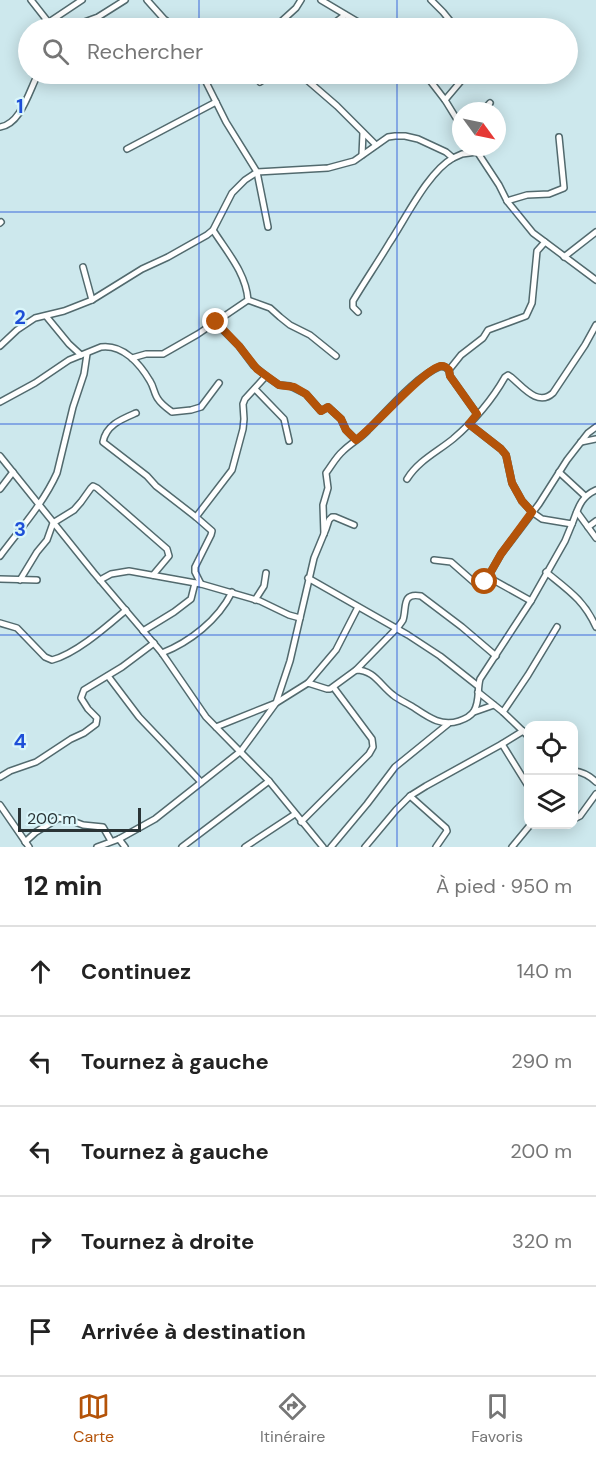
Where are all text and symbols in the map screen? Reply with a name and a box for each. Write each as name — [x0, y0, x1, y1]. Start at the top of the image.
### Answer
search box — [18, 18, 578, 84]
icon: search — [39, 35, 72, 68]
text: Rechercher — [87, 37, 203, 66]
text: 1 — [16, 93, 24, 119]
north arrow — [452, 102, 506, 156]
text: 2 — [14, 304, 26, 330]
route end — [202, 308, 228, 334]
text: 3 — [14, 516, 26, 542]
route start — [471, 568, 497, 594]
map controls — [524, 721, 578, 829]
button: locate — [524, 721, 578, 775]
text: 4 — [14, 728, 27, 754]
button: layers — [524, 775, 578, 829]
scale bar — [18, 805, 141, 832]
text: 200 m — [27, 808, 76, 829]
text: 12 min — [24, 869, 102, 903]
text: À pied · 950 m — [436, 873, 572, 899]
icon: ahead — [24, 955, 57, 988]
text: Continuez — [81, 957, 191, 986]
text: 140 m — [517, 958, 572, 984]
icon: left — [24, 1045, 57, 1078]
text: Tournez à gauche — [81, 1047, 269, 1076]
text: 290 m — [511, 1048, 572, 1074]
icon: left — [24, 1135, 57, 1168]
text: Tournez à gauche — [81, 1137, 269, 1166]
text: 200 m — [510, 1138, 572, 1164]
icon: right — [24, 1225, 57, 1258]
text: Tournez à droite — [81, 1227, 254, 1256]
text: 320 m — [512, 1228, 572, 1254]
icon: arrive — [24, 1315, 57, 1348]
text: Arrivée à destination — [81, 1317, 306, 1346]
tab: Carte — [73, 1390, 114, 1447]
tab: Itinéraire — [260, 1390, 325, 1447]
tab: Favoris — [471, 1390, 523, 1447]

